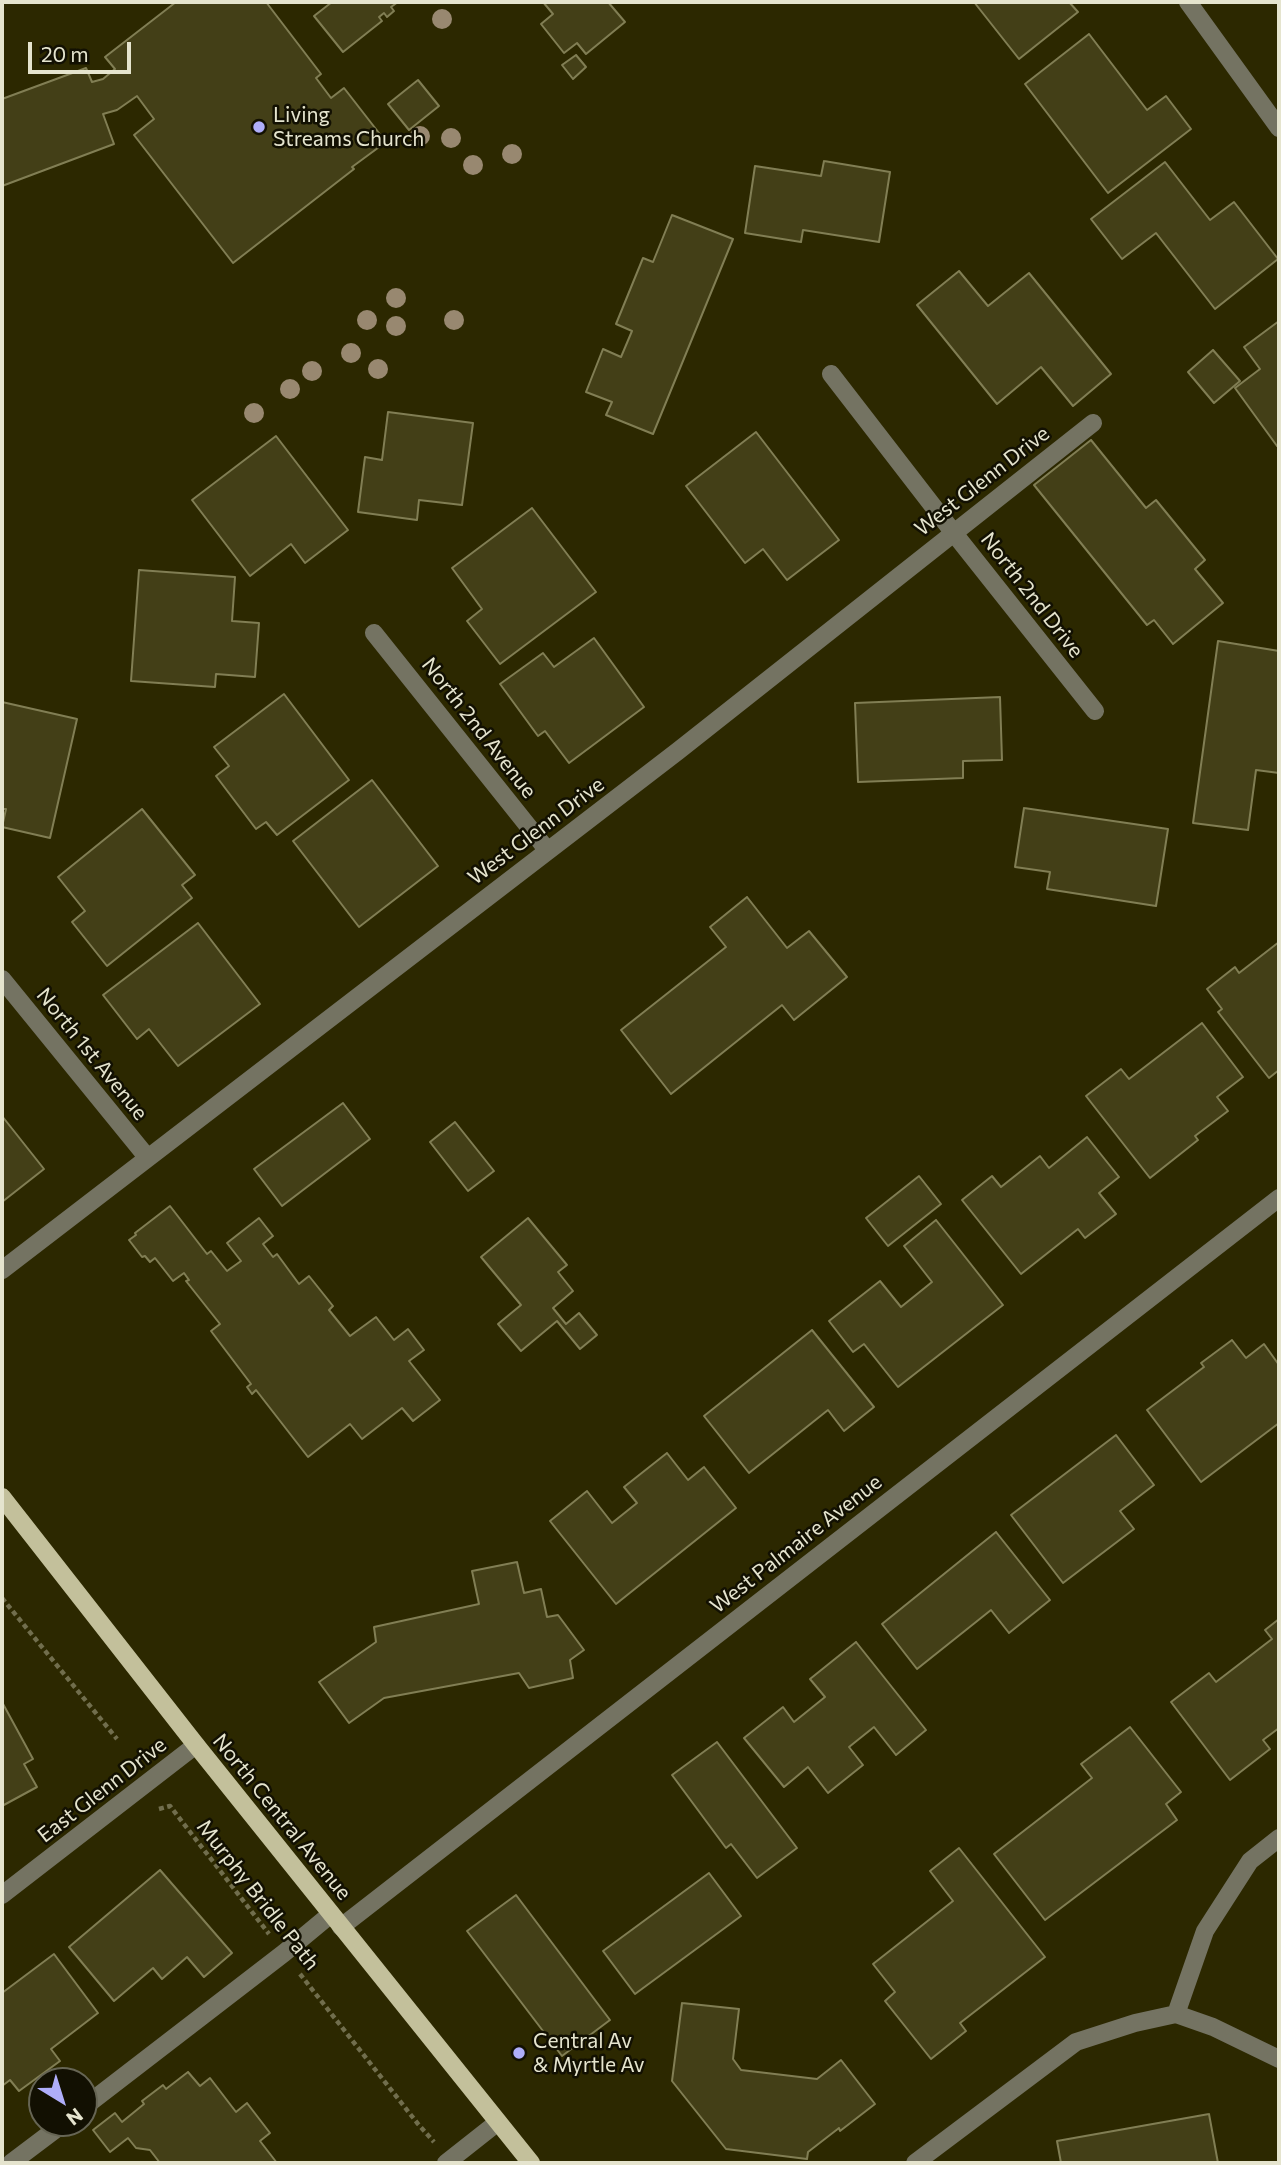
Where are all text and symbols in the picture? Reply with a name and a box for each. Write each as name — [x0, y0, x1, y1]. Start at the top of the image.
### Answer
scale bar — [32, 28, 135, 72]
text: 20 m — [41, 41, 89, 66]
place label: Living Streams Church — [273, 102, 424, 152]
marker: Living Streams Church — [251, 119, 267, 135]
street label: West Glenn Drive — [910, 421, 1054, 541]
street label: North 2nd Drive — [975, 527, 1089, 663]
street label: North 2nd Avenue — [416, 653, 542, 803]
street label: West Glenn Drive — [463, 772, 609, 890]
street label: North 1st Avenue — [31, 983, 153, 1125]
street label: West Palmaire Avenue — [705, 1469, 887, 1619]
street label: North Central Avenue — [207, 1729, 357, 1905]
street label: East Glenn Drive — [33, 1732, 171, 1848]
street label: Murphy Bridle Path — [191, 1815, 325, 1975]
place label: Central Av & Myrtle Av — [533, 2028, 645, 2078]
marker: Central Av & Myrtle Av — [511, 2045, 527, 2061]
north arrow — [28, 2067, 98, 2137]
text: N — [62, 2104, 88, 2131]

